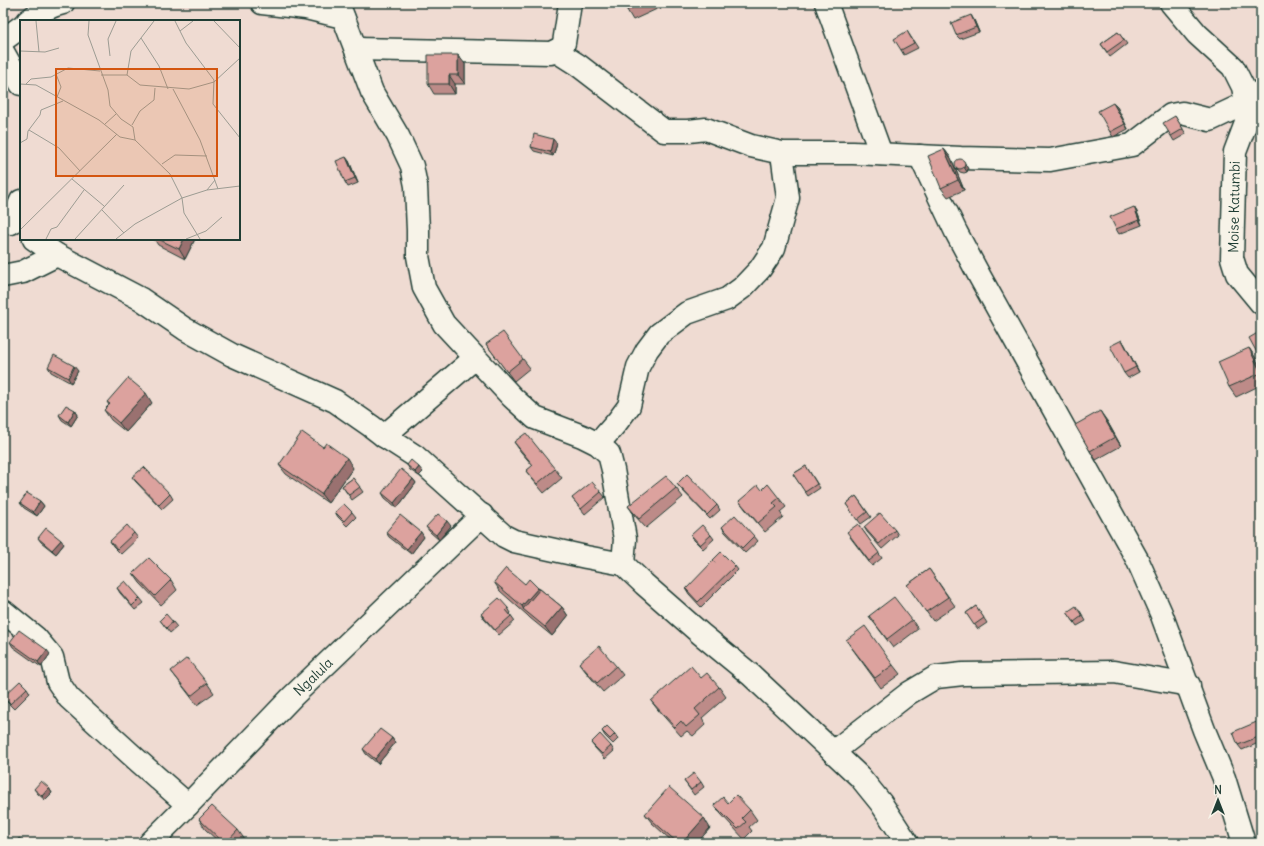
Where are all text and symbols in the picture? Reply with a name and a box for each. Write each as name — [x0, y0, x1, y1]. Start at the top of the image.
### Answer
inset map — [20, 20, 240, 240]
street label: Moise Katumbi — [1224, 161, 1244, 253]
street label: Ngalula — [290, 654, 337, 700]
north arrow — [1198, 780, 1238, 820]
text: N — [1214, 783, 1222, 797]

